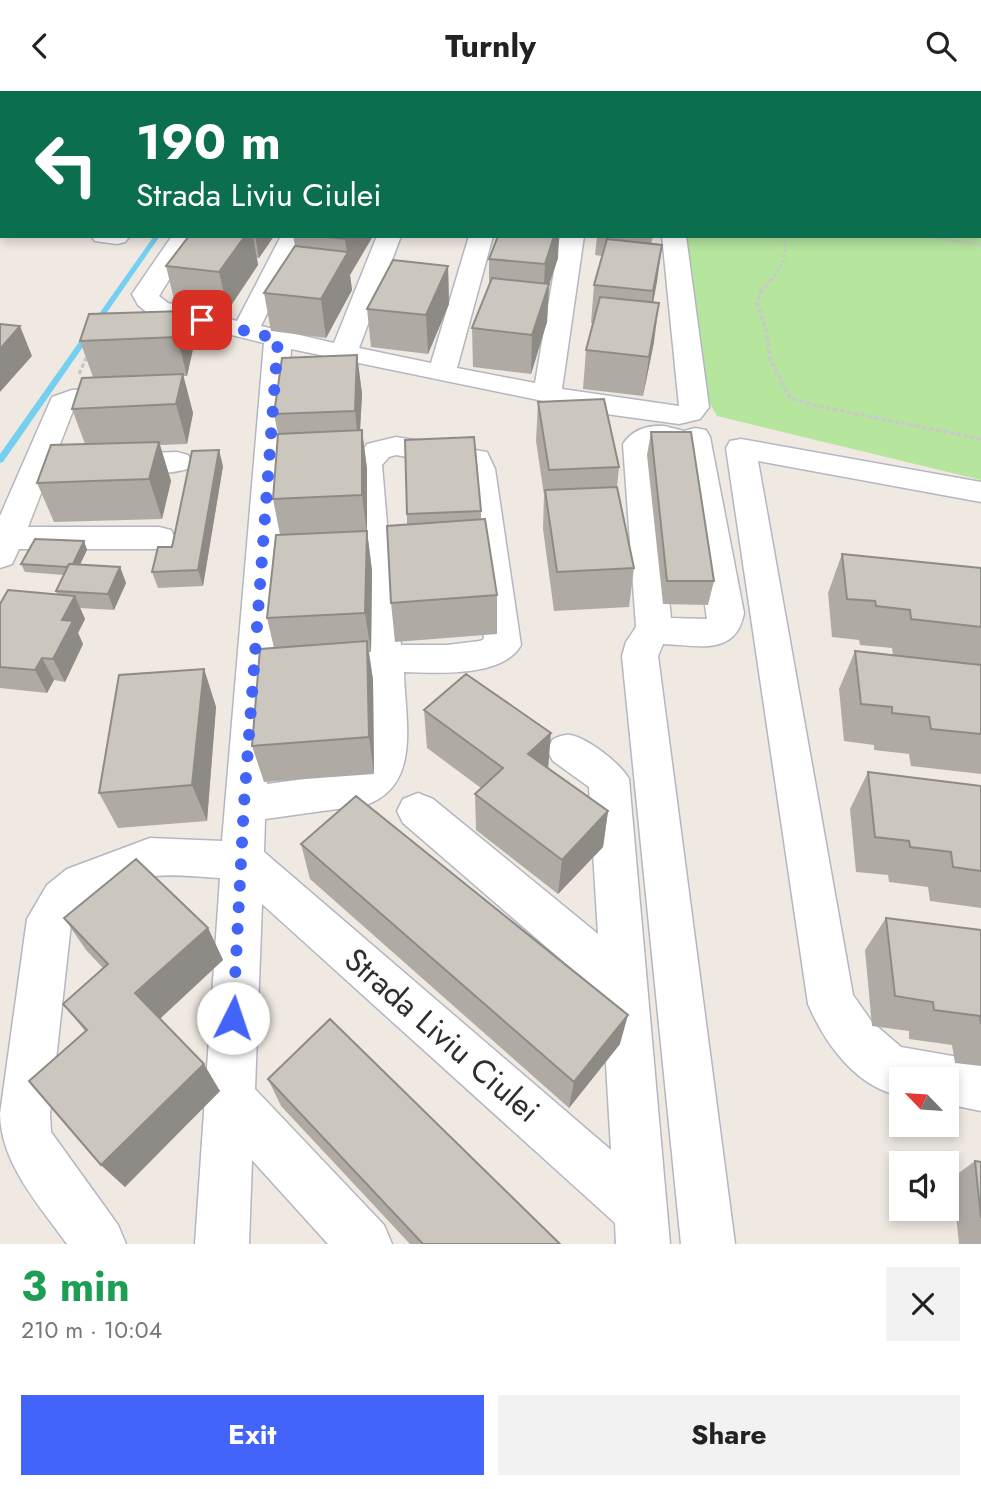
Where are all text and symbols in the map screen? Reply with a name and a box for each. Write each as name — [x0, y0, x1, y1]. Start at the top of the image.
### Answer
text: Turnly — [445, 23, 536, 69]
icon: back — [21, 27, 59, 65]
icon: search — [922, 27, 960, 65]
text: 190 m — [136, 107, 281, 177]
icon: left — [21, 119, 112, 210]
text: Strada Liviu Ciulei — [136, 172, 382, 218]
pin — [172, 290, 232, 350]
icon: arrive — [183, 301, 221, 339]
street label: Strada Liviu Ciulei — [334, 937, 550, 1133]
position arrow — [196, 981, 270, 1055]
north arrow — [889, 1067, 959, 1137]
map controls — [889, 1067, 959, 1221]
button: sound — [889, 1151, 959, 1221]
text: 3 min — [21, 1256, 130, 1317]
button: close — [886, 1267, 960, 1341]
text: 210 m · 10:04 — [21, 1313, 162, 1347]
button: Exit — [21, 1395, 484, 1475]
button: Share — [498, 1395, 960, 1475]

